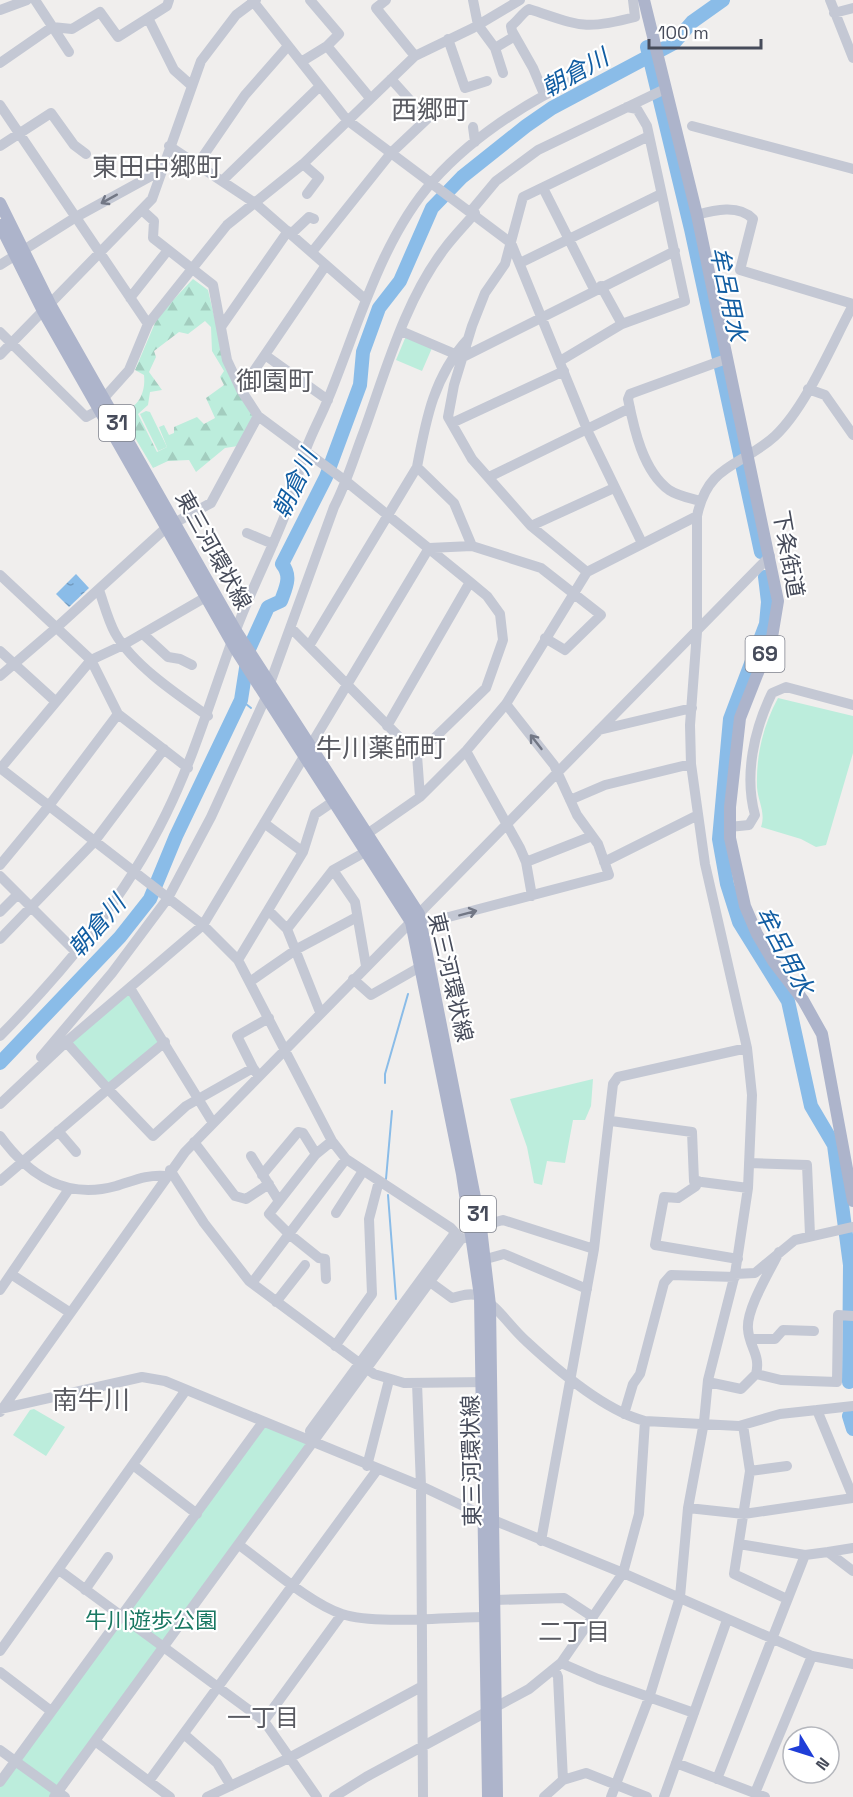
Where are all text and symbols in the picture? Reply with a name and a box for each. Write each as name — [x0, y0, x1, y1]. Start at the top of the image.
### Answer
scale bar — [649, 12, 762, 50]
text: 100 m — [658, 21, 709, 44]
water label: 朝倉川 — [536, 40, 616, 104]
district label: 西郷町 — [391, 93, 469, 127]
district label: 東田中郷町 — [92, 150, 222, 184]
one-way arrow — [101, 193, 118, 205]
water label: 牟呂用水 — [703, 244, 754, 347]
district label: 御園町 — [236, 364, 314, 398]
road number: 31 — [99, 405, 135, 441]
water label: 朝倉川 — [265, 442, 325, 523]
street label: 東三河環状線 — [170, 485, 258, 615]
street label: 下条街道 — [768, 508, 810, 600]
road number: 69 — [746, 636, 784, 672]
district label: 牛川薬師町 — [316, 731, 446, 765]
one-way arrow — [529, 734, 542, 750]
water label: 朝倉川 — [61, 886, 134, 963]
water label: 牟呂用水 — [748, 901, 822, 1003]
one-way arrow — [458, 906, 477, 918]
street label: 東三河環状線 — [423, 910, 479, 1044]
road number: 31 — [460, 1196, 496, 1232]
district label: 南牛川 — [52, 1383, 130, 1417]
street label: 東三河環状線 — [456, 1395, 486, 1527]
park label: 牛川遊歩公園 — [85, 1606, 217, 1634]
district label: 二丁目 — [538, 1616, 610, 1647]
district label: 一丁目 — [227, 1702, 299, 1733]
north arrow — [781, 1725, 841, 1785]
text: N — [811, 1753, 834, 1775]

